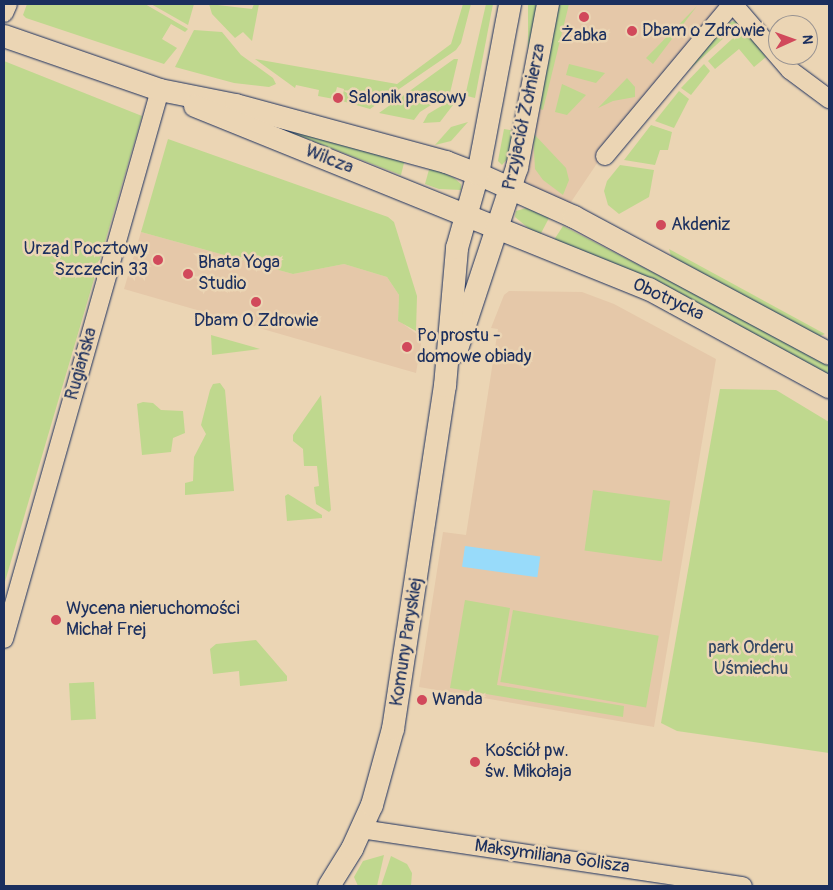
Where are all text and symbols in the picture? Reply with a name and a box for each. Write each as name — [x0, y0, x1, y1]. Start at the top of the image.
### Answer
marker: Żabka — [578, 11, 590, 23]
north arrow — [768, 15, 818, 65]
place label: Dbam o Zdrowie — [642, 20, 765, 42]
place label: Żabka — [561, 25, 607, 47]
marker: Dbam o Zdrowie — [626, 25, 638, 37]
text: N — [799, 34, 816, 45]
street label: Przyjaciół Żołnierza — [499, 42, 551, 192]
place label: Salonik prasowy — [348, 87, 466, 109]
marker: Salonik prasowy — [332, 92, 344, 104]
street label: Wilcza — [302, 141, 356, 179]
place label: Akdeniz — [671, 214, 730, 236]
marker: Akdeniz — [655, 219, 667, 231]
place label: Urząd Pocztowy Szczecin 33 — [24, 239, 148, 282]
place label: Bhata Yoga Studio — [198, 253, 280, 296]
marker: Urząd Pocztowy Szczecin 33 — [152, 254, 164, 266]
marker: Bhata Yoga Studio — [182, 268, 194, 280]
street label: Obotrycka — [629, 274, 707, 326]
marker: Dbam O Zdrowie — [250, 296, 262, 308]
place label: Dbam O Zdrowie — [194, 310, 318, 332]
street label: Rugiańska — [61, 325, 103, 403]
place label: Po prostu - domowe obiady — [417, 326, 532, 368]
marker: Po prostu - domowe obiady — [401, 341, 413, 353]
street label: Komuny Paryskiej — [386, 576, 428, 708]
place label: Wycena nieruchomości Michał Frej — [66, 599, 240, 642]
marker: Wycena nieruchomości Michał Frej — [50, 614, 62, 626]
park label: park Orderu Uśmiechu — [708, 638, 794, 681]
place label: Wanda — [432, 689, 483, 711]
marker: Wanda — [416, 694, 428, 706]
place label: Kościół pw. św. Mikołaja — [485, 741, 572, 784]
marker: Kościół pw. św. Mikołaja — [469, 756, 481, 768]
street label: Maksymiliana Golisza — [473, 835, 631, 879]

